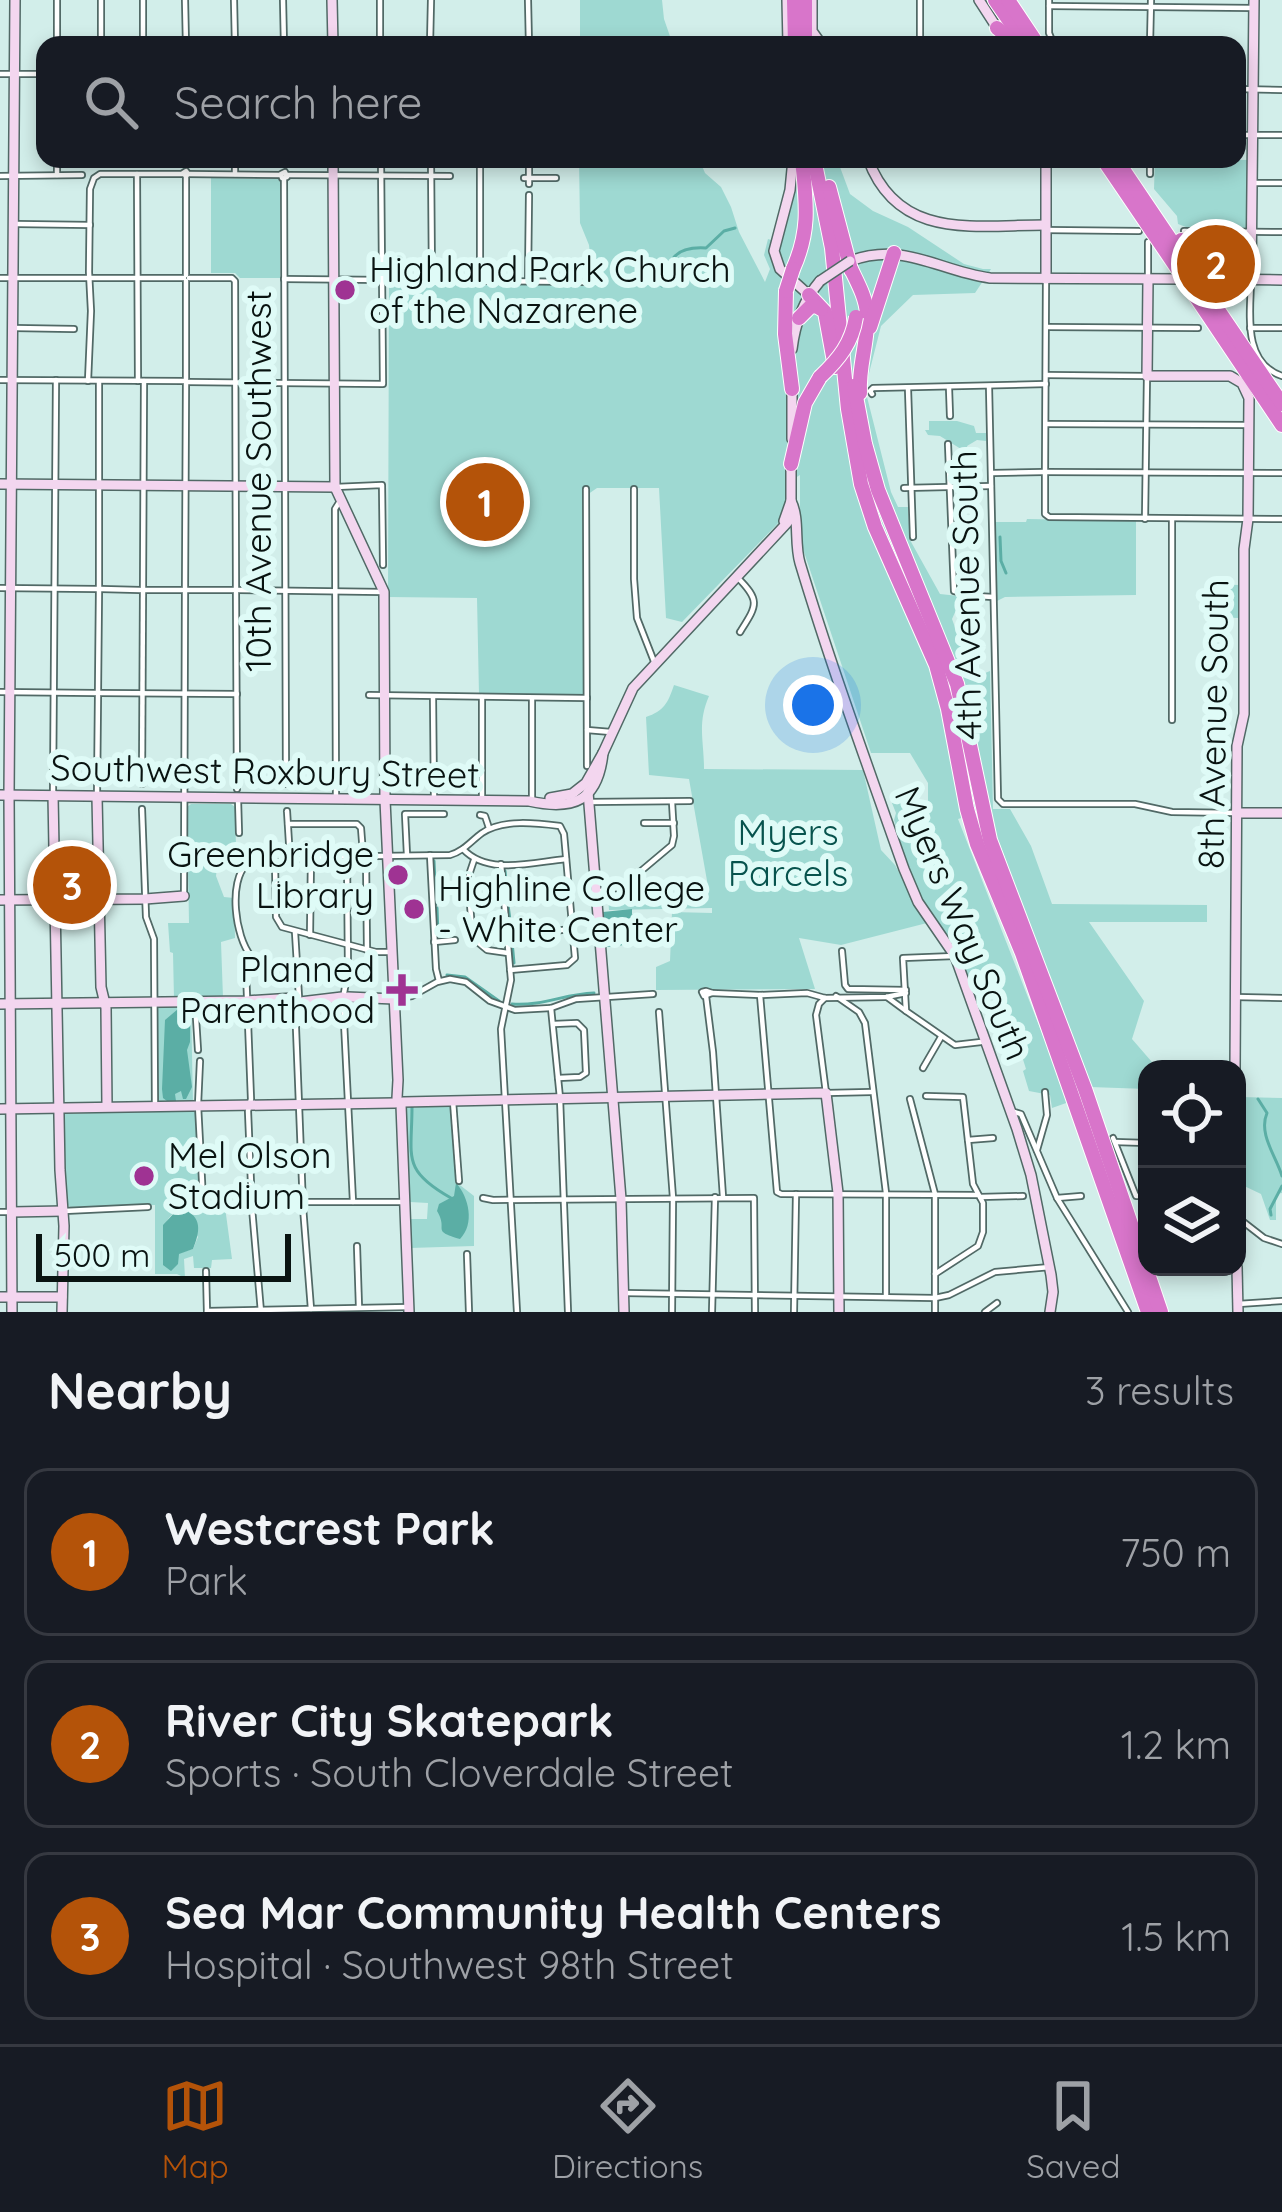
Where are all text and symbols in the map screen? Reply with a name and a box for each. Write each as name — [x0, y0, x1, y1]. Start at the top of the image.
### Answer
search box — [36, 36, 1246, 168]
icon: search — [78, 69, 144, 135]
text: Search here — [174, 74, 422, 130]
pin: 2 — [1177, 219, 1255, 309]
place label: Highland Park Church of the Nazarene — [369, 246, 731, 332]
marker: Highland Park Church of the Nazarene — [332, 277, 358, 303]
street label: 10th Avenue Southwest — [235, 290, 280, 672]
street label: 4th Avenue South — [940, 450, 991, 740]
pin: 1 — [446, 457, 524, 547]
street label: 8th Avenue South — [1187, 579, 1238, 869]
your location — [783, 675, 843, 735]
street label: Southwest Roxbury Street — [50, 744, 480, 797]
street label: Myers Way South — [886, 779, 1041, 1066]
park label: Myers Parcels — [728, 809, 848, 895]
place label: Greenbridge Library — [167, 831, 374, 917]
pin: 3 — [33, 840, 111, 930]
marker: Greenbridge Library — [385, 862, 411, 888]
place label: Highline College - White Center — [438, 865, 705, 951]
marker: Highline College - White Center — [401, 896, 427, 922]
place label: Planned Parenthood — [180, 946, 375, 1032]
marker: Planned Parenthood — [386, 974, 418, 1006]
map controls — [1138, 1060, 1246, 1276]
button: locate — [1138, 1060, 1246, 1168]
place label: Mel Olson Stadium — [168, 1132, 332, 1218]
marker: Mel Olson Stadium — [131, 1163, 157, 1189]
button: layers — [1138, 1168, 1246, 1276]
scale bar — [36, 1228, 291, 1281]
text: 500 m — [54, 1234, 150, 1275]
text: Nearby — [48, 1358, 232, 1422]
text: 3 results — [1085, 1366, 1234, 1415]
text: Westcrest Park — [165, 1500, 495, 1556]
text: 1 — [82, 1528, 98, 1577]
text: 750 m — [1120, 1528, 1231, 1577]
text: Park — [165, 1556, 248, 1605]
text: River City Skatepark — [165, 1692, 613, 1748]
text: 2 — [79, 1720, 101, 1769]
text: 1.2 km — [1121, 1720, 1231, 1769]
text: Sports · South Cloverdale Street — [165, 1748, 733, 1797]
text: Sea Mar Community Health Centers — [165, 1884, 942, 1940]
text: 3 — [80, 1912, 100, 1961]
text: 1.5 km — [1121, 1912, 1231, 1961]
text: Hospital · Southwest 98th Street — [165, 1940, 734, 1989]
tab: Map — [162, 2073, 229, 2186]
tab: Directions — [552, 2073, 703, 2186]
tab: Saved — [1026, 2073, 1120, 2186]

